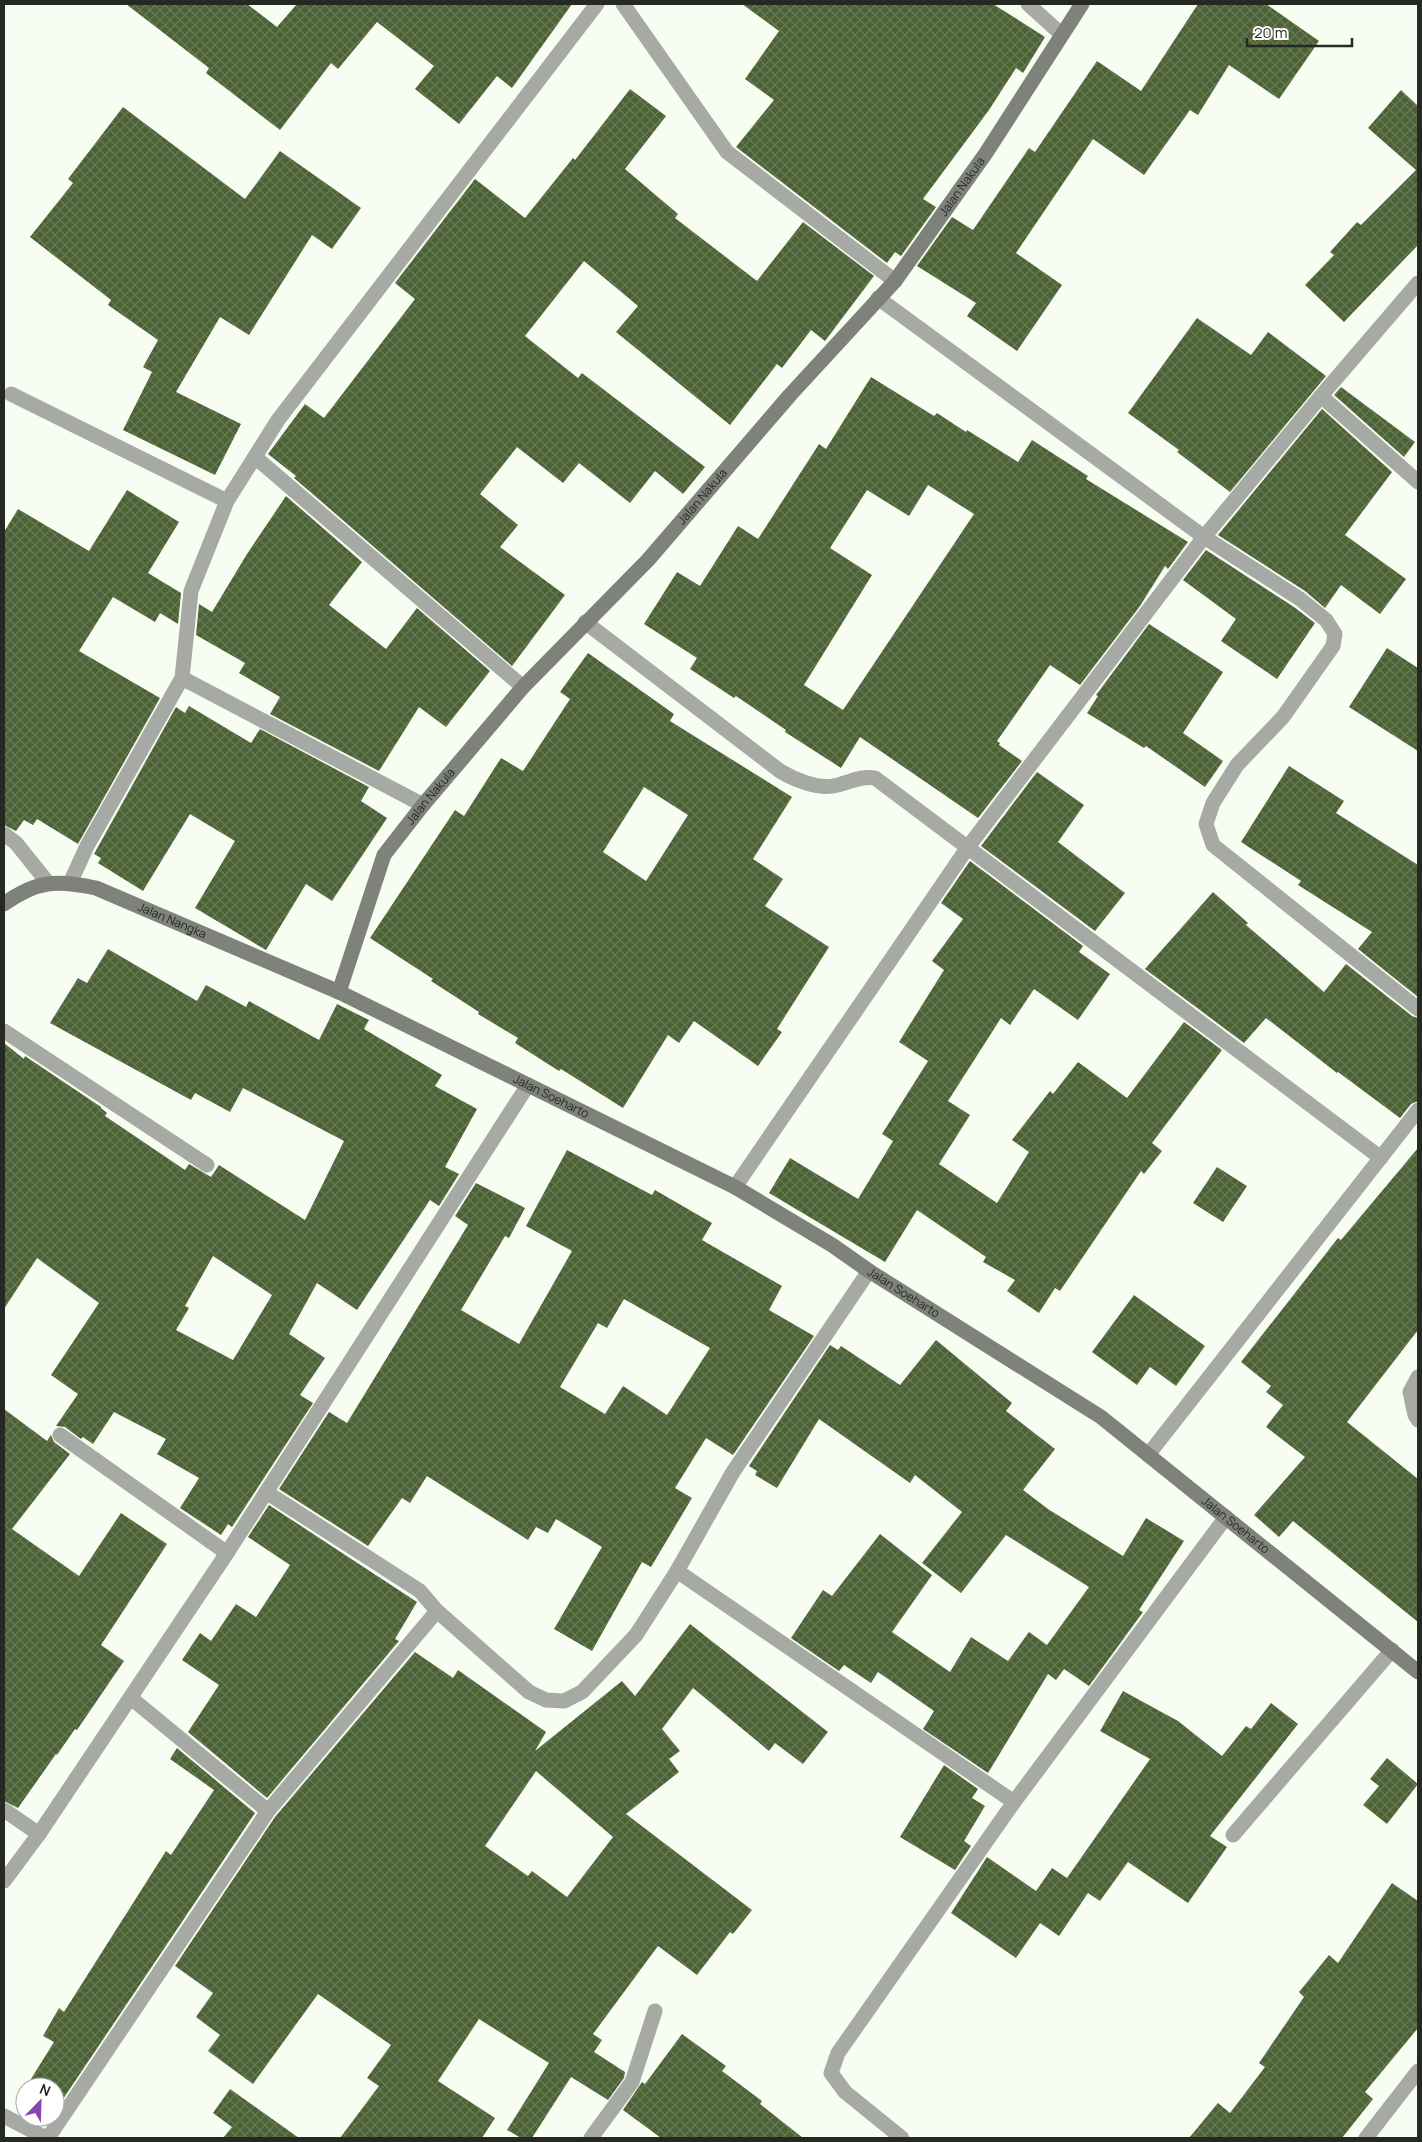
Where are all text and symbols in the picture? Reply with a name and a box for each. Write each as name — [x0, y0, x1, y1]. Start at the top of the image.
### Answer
scale bar — [1247, 15, 1352, 47]
text: 20 m — [1254, 22, 1287, 43]
street label: Jalan Nakula — [935, 153, 989, 219]
street label: Jalan Nakula — [673, 465, 731, 528]
street label: Jalan Nakula — [402, 764, 459, 828]
street label: Jalan Nangka — [135, 898, 209, 942]
street label: Jalan Soeharto — [511, 1070, 592, 1122]
street label: Jalan Soeharto — [864, 1263, 943, 1322]
street label: Jalan Soeharto — [1198, 1492, 1273, 1557]
north arrow — [15, 2077, 65, 2127]
text: N — [37, 2079, 54, 2100]

